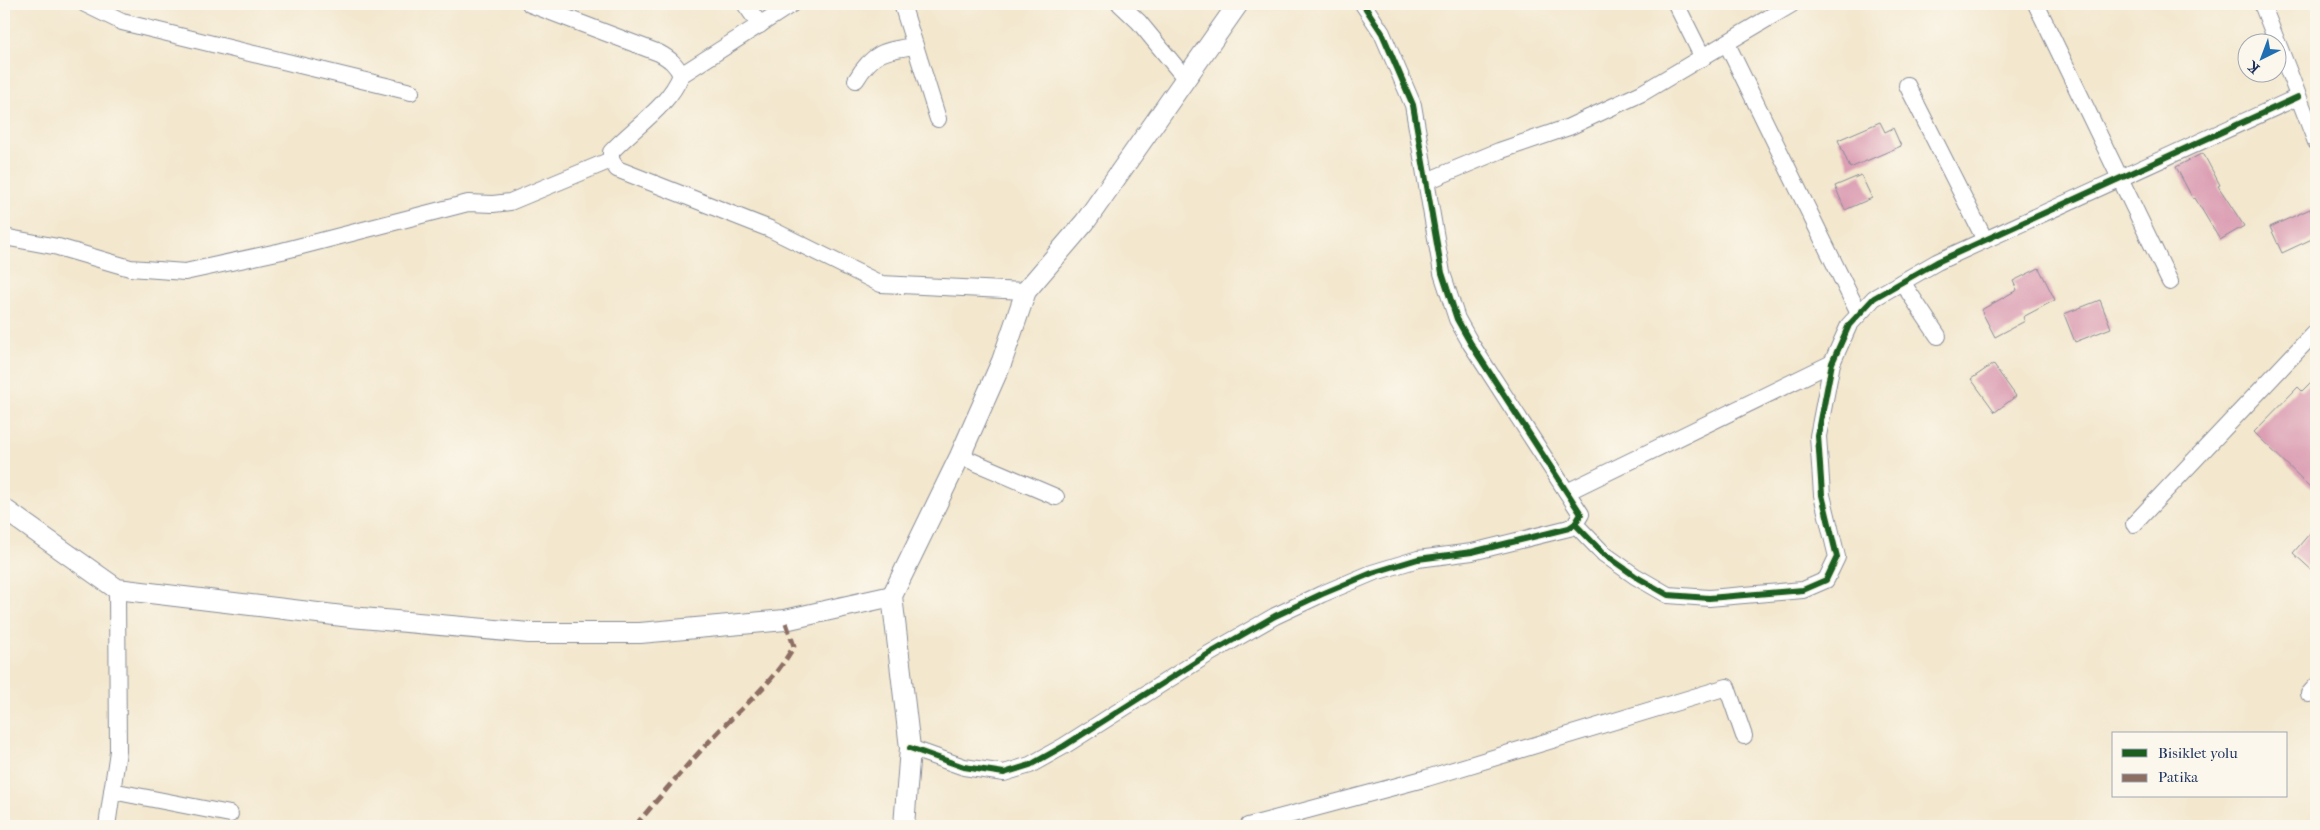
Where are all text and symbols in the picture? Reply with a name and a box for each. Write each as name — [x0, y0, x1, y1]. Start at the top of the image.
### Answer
north arrow — [2238, 32, 2288, 82]
text: K — [2244, 57, 2263, 77]
legend — [2112, 732, 2288, 798]
text: Bisiklet yolu — [2158, 744, 2238, 762]
text: Patika — [2158, 768, 2199, 786]

